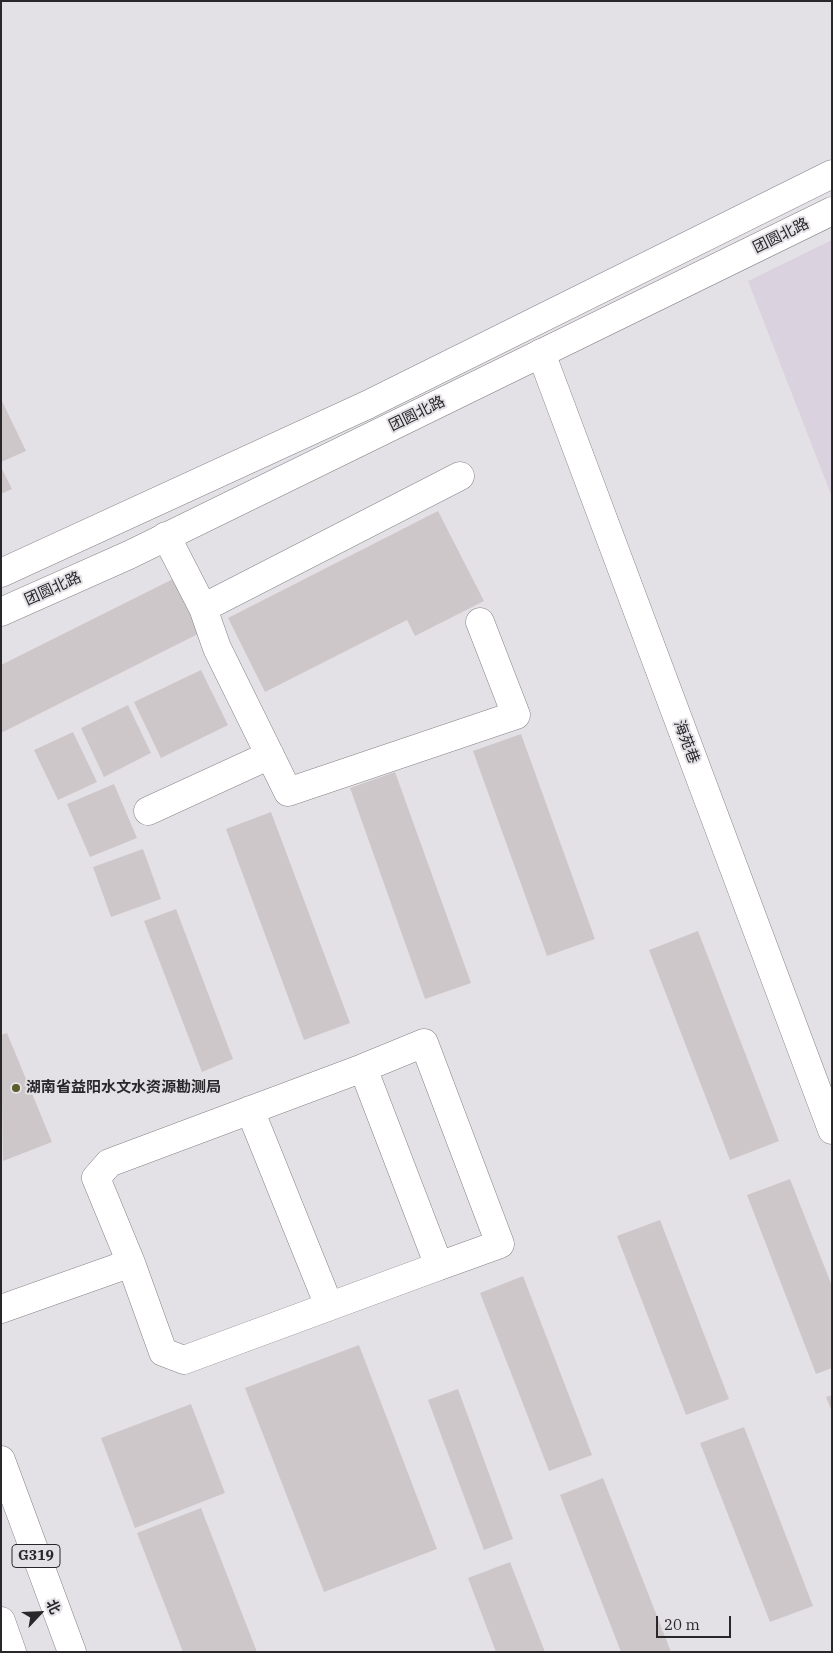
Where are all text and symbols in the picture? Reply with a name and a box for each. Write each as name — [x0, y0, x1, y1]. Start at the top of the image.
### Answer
street label: 团圆北路 — [750, 215, 812, 257]
street label: 团圆北路 — [386, 393, 448, 435]
street label: 团圆北路 — [22, 569, 84, 609]
street label: 海苑巷 — [670, 718, 702, 766]
place label: 湖南省益阳水文水资源勘测局 — [26, 1079, 221, 1097]
marker: 湖南省益阳水文水资源勘测局 — [10, 1082, 22, 1094]
road number: G319 — [12, 1544, 60, 1568]
north arrow — [15, 1588, 65, 1638]
text: 北 — [42, 1597, 65, 1617]
scale bar — [658, 1606, 733, 1638]
text: 20 m — [664, 1615, 700, 1634]

